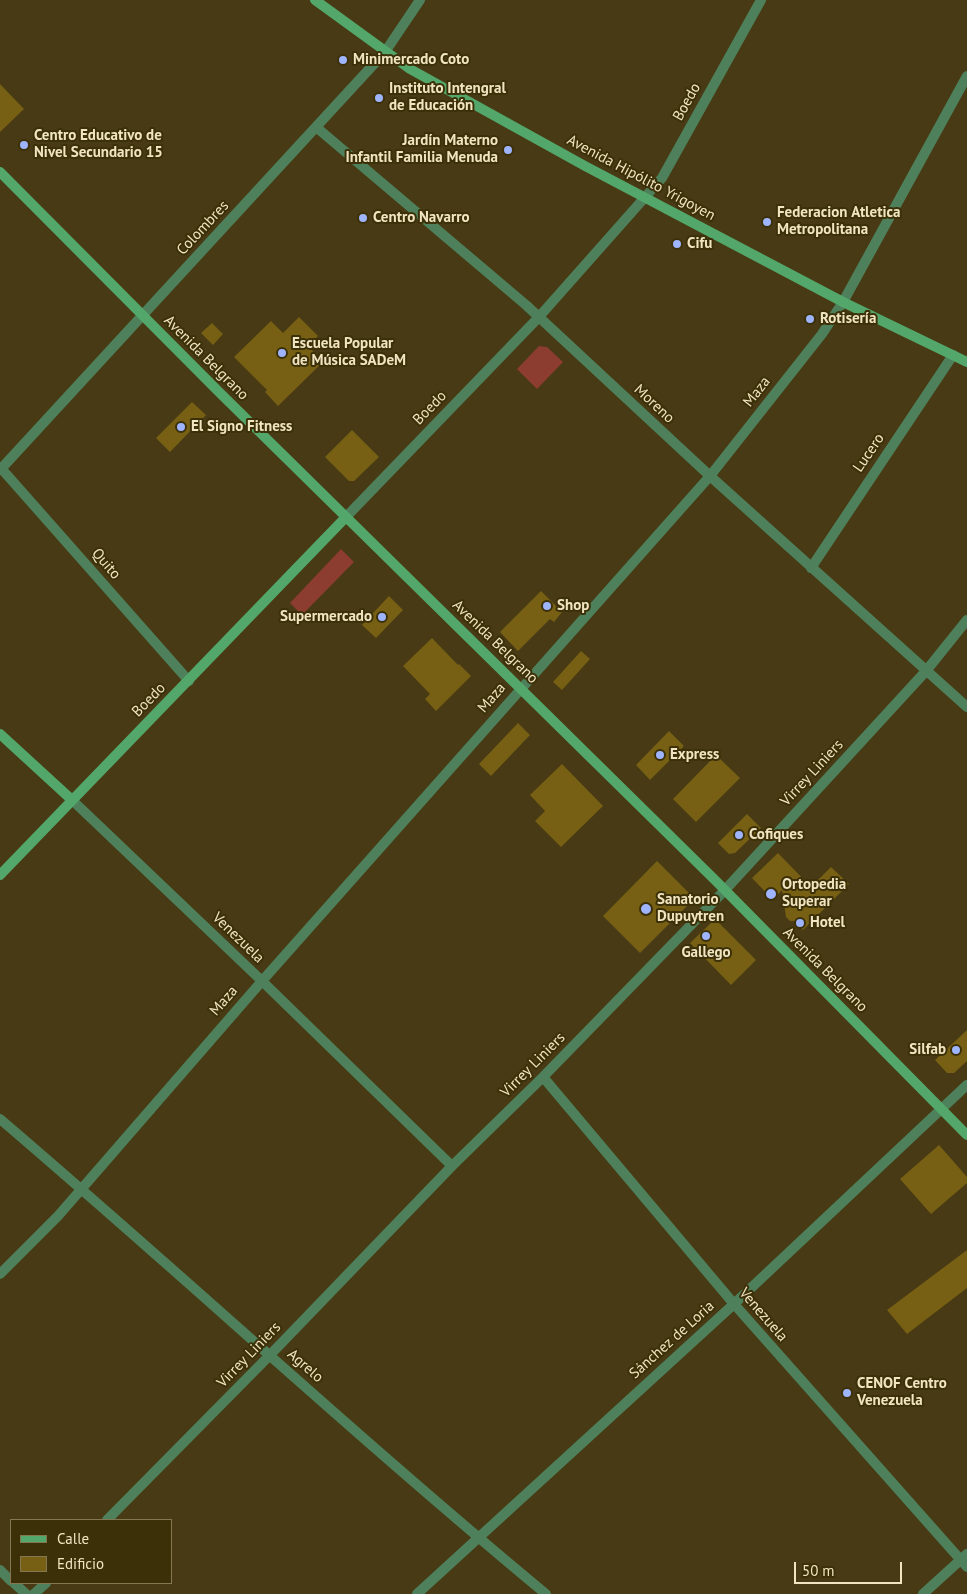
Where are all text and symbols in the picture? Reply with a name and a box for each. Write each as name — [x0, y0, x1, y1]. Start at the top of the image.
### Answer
place label: Minimercado Coto — [353, 51, 469, 69]
marker: Minimercado Coto — [337, 54, 349, 66]
place label: Instituto Intengral de Educación — [389, 80, 506, 115]
street label: Boedo — [669, 80, 705, 124]
marker: Instituto Intengral de Educación — [373, 92, 385, 104]
place label: Centro Educativo de Nivel Secundario 15 — [34, 127, 163, 162]
street label: Avenida Hipólito Yrigoyen — [564, 131, 718, 225]
place label: Jardín Materno Infantil Familia Menuda — [345, 132, 498, 167]
marker: Centro Educativo de Nivel Secundario 15 — [18, 139, 30, 151]
marker: Jardín Materno Infantil Familia Menuda — [502, 144, 514, 156]
street label: Colombres — [173, 197, 233, 259]
place label: Federacion Atletica Metropolitana — [777, 204, 900, 239]
place label: Centro Navarro — [373, 209, 469, 227]
marker: Centro Navarro — [357, 212, 369, 224]
marker: Federacion Atletica Metropolitana — [761, 216, 773, 228]
place label: Cifu — [687, 235, 712, 253]
marker: Cifu — [671, 238, 683, 250]
place label: Rotisería — [820, 310, 876, 328]
street label: Avenida Belgrano — [160, 312, 252, 404]
marker: Rotisería — [804, 313, 816, 325]
place label: Escuela Popular de Música SADeM — [292, 335, 406, 370]
marker: Escuela Popular de Música SADeM — [276, 347, 288, 359]
street label: Maza — [740, 373, 774, 411]
street label: Moreno — [630, 381, 678, 427]
street label: Boedo — [409, 387, 451, 429]
place label: El Signo Fitness — [191, 418, 292, 436]
marker: El Signo Fitness — [175, 421, 187, 433]
street label: Lucero — [850, 430, 888, 476]
street label: Quito — [88, 545, 124, 583]
street label: Avenida Belgrano — [448, 597, 542, 687]
place label: Shop — [557, 597, 589, 615]
marker: Shop — [541, 600, 553, 612]
place label: Supermercado — [280, 608, 372, 626]
marker: Supermercado — [376, 611, 388, 623]
street label: Boedo — [128, 679, 170, 721]
street label: Maza — [474, 679, 510, 717]
street label: Virrey Liniers — [777, 736, 847, 810]
place label: Express — [670, 746, 719, 764]
marker: Express — [654, 749, 666, 761]
place label: Cofiques — [749, 826, 803, 844]
marker: Cofiques — [733, 829, 745, 841]
place label: Ortopedia Superar — [782, 876, 846, 911]
marker: Ortopedia Superar — [764, 887, 778, 901]
place label: Sanatorio Dupuytren — [657, 891, 724, 926]
marker: Sanatorio Dupuytren — [639, 902, 653, 916]
street label: Venezuela — [208, 909, 268, 967]
place label: Hotel — [810, 914, 845, 932]
marker: Hotel — [794, 917, 806, 929]
street label: Avenida Belgrano — [779, 924, 871, 1016]
marker: Gallego — [700, 930, 712, 942]
place label: Gallego — [681, 944, 731, 962]
street label: Maza — [206, 982, 242, 1020]
street label: Virrey Liniers — [497, 1029, 569, 1101]
place label: Silfab — [909, 1041, 946, 1059]
marker: Silfab — [950, 1044, 962, 1056]
street label: Venezuela — [735, 1285, 791, 1345]
street label: Sánchez de Loria — [626, 1297, 718, 1383]
street label: Virrey Liniers — [213, 1319, 285, 1391]
street label: Agrelo — [283, 1346, 327, 1386]
place label: CENOF Centro Venezuela — [857, 1375, 947, 1410]
marker: CENOF Centro Venezuela — [841, 1387, 853, 1399]
legend — [10, 1519, 172, 1584]
text: Calle — [57, 1529, 89, 1548]
scale bar — [797, 1552, 904, 1584]
text: Edificio — [57, 1554, 104, 1573]
text: 50 m — [802, 1561, 835, 1580]

